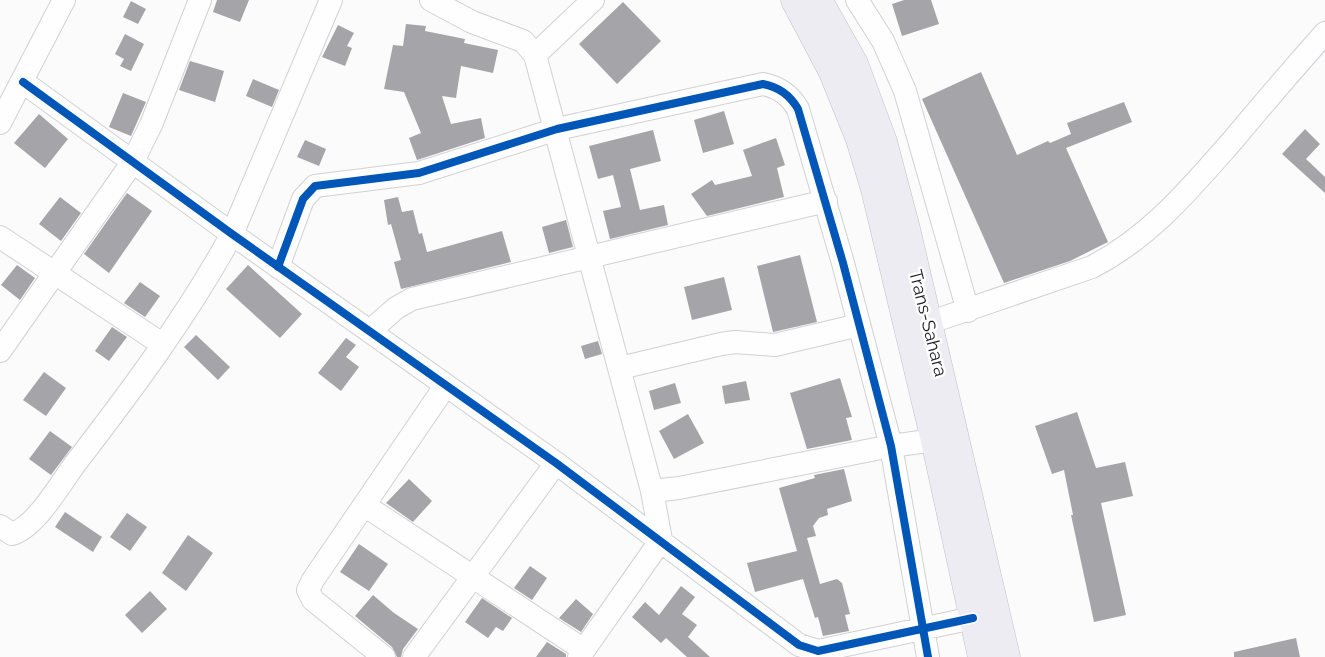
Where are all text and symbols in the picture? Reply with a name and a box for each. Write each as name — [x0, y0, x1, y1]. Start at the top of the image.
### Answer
street label: Trans-Sahara — [905, 267, 952, 378]

